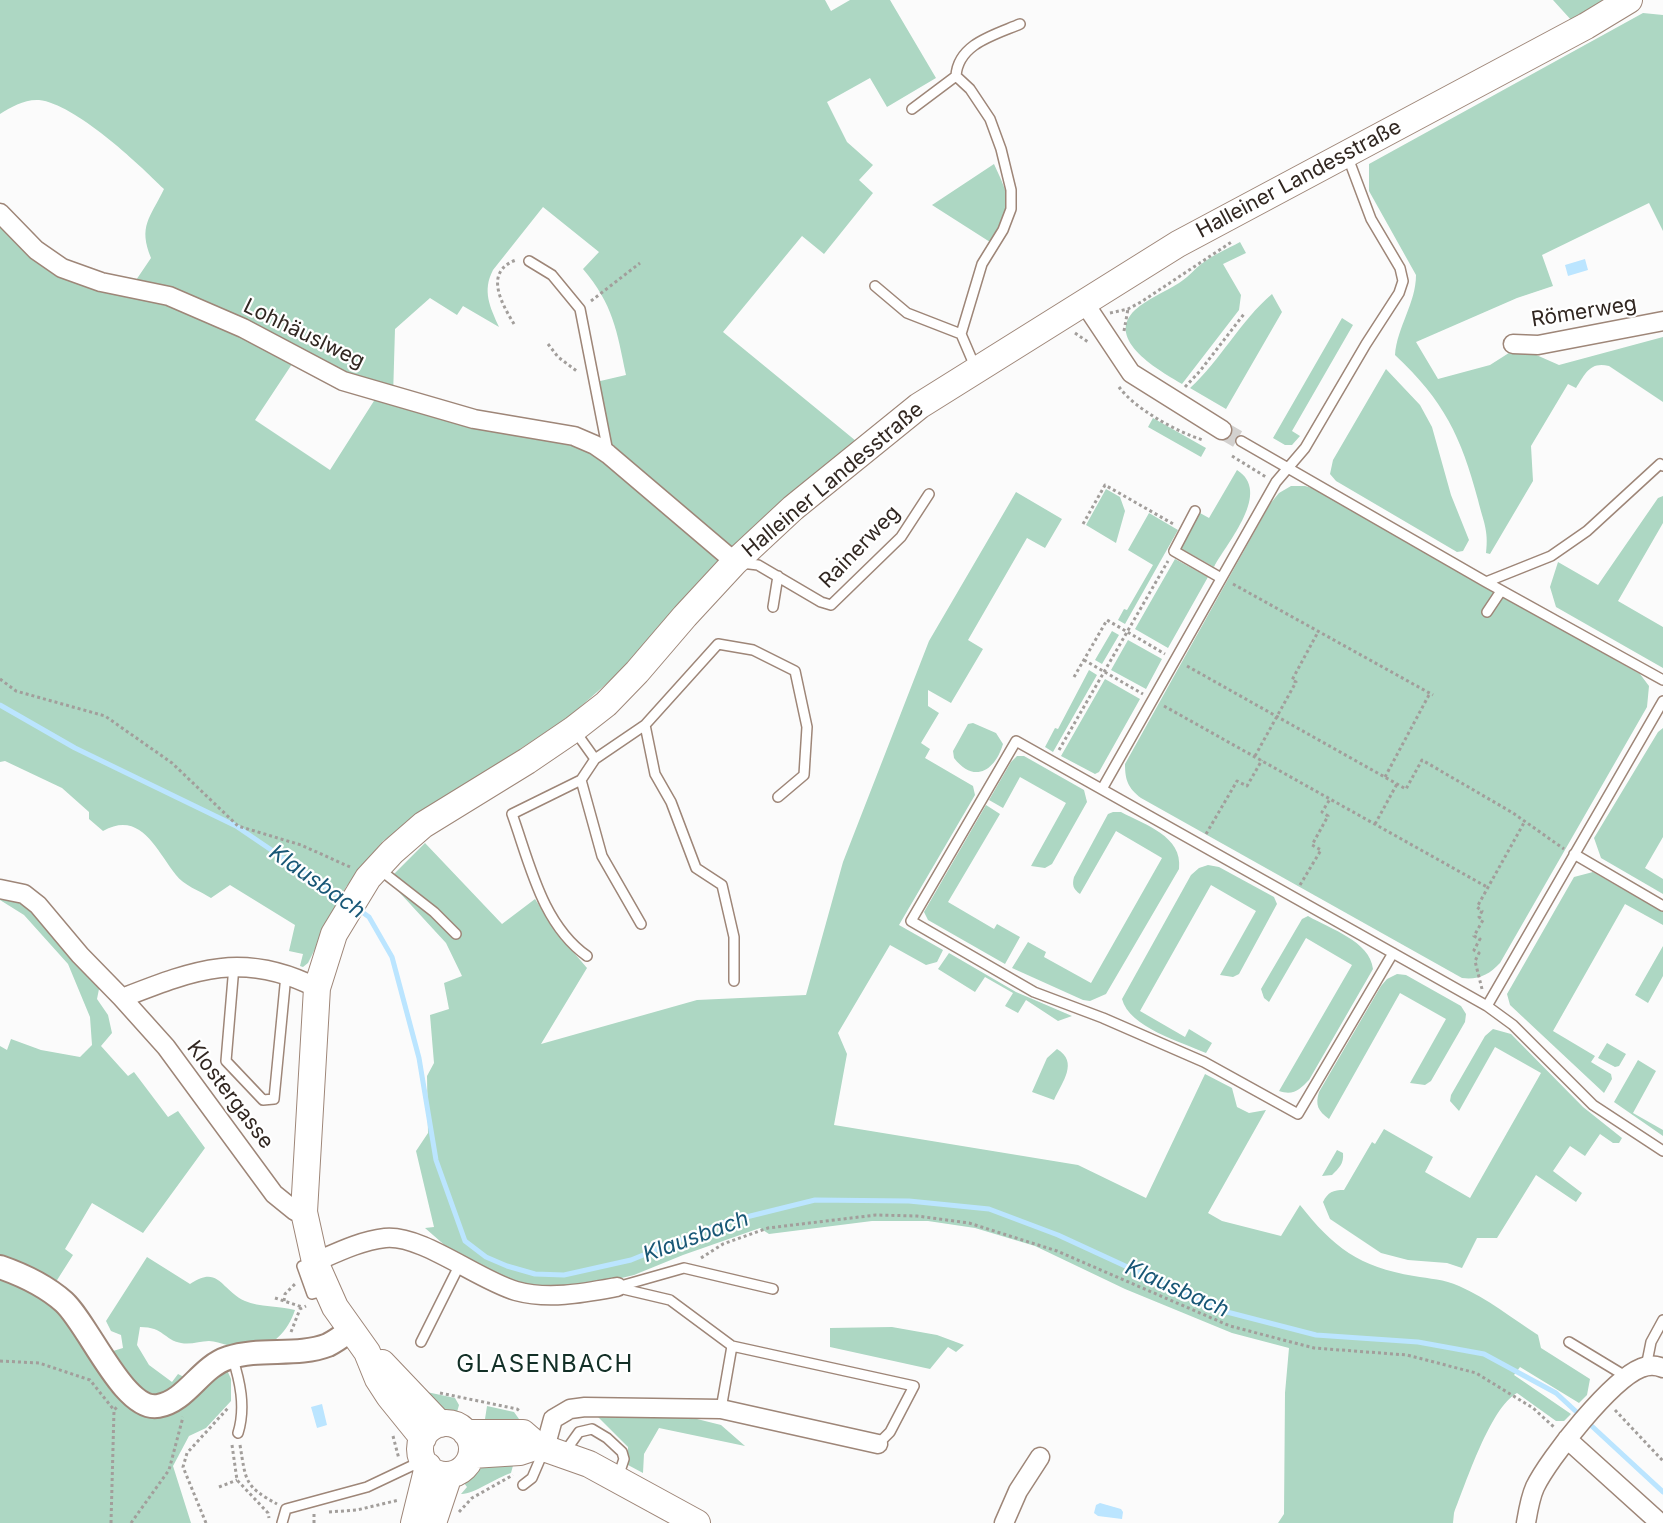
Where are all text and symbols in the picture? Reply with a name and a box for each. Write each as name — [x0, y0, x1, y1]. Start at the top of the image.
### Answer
street label: Halleiner Landesstraße — [1192, 114, 1406, 244]
street label: Römerweg — [1529, 291, 1639, 333]
street label: Lohhäuslweg — [239, 294, 369, 374]
street label: Halleiner Landesstraße — [737, 397, 929, 563]
street label: Rainerweg — [814, 501, 906, 593]
water label: Klausbach — [264, 839, 370, 925]
street label: Klostergasse — [181, 1036, 279, 1154]
water label: Klausbach — [639, 1206, 753, 1268]
water label: Klausbach — [1121, 1254, 1233, 1324]
district label: GLASENBACH — [456, 1351, 634, 1379]

